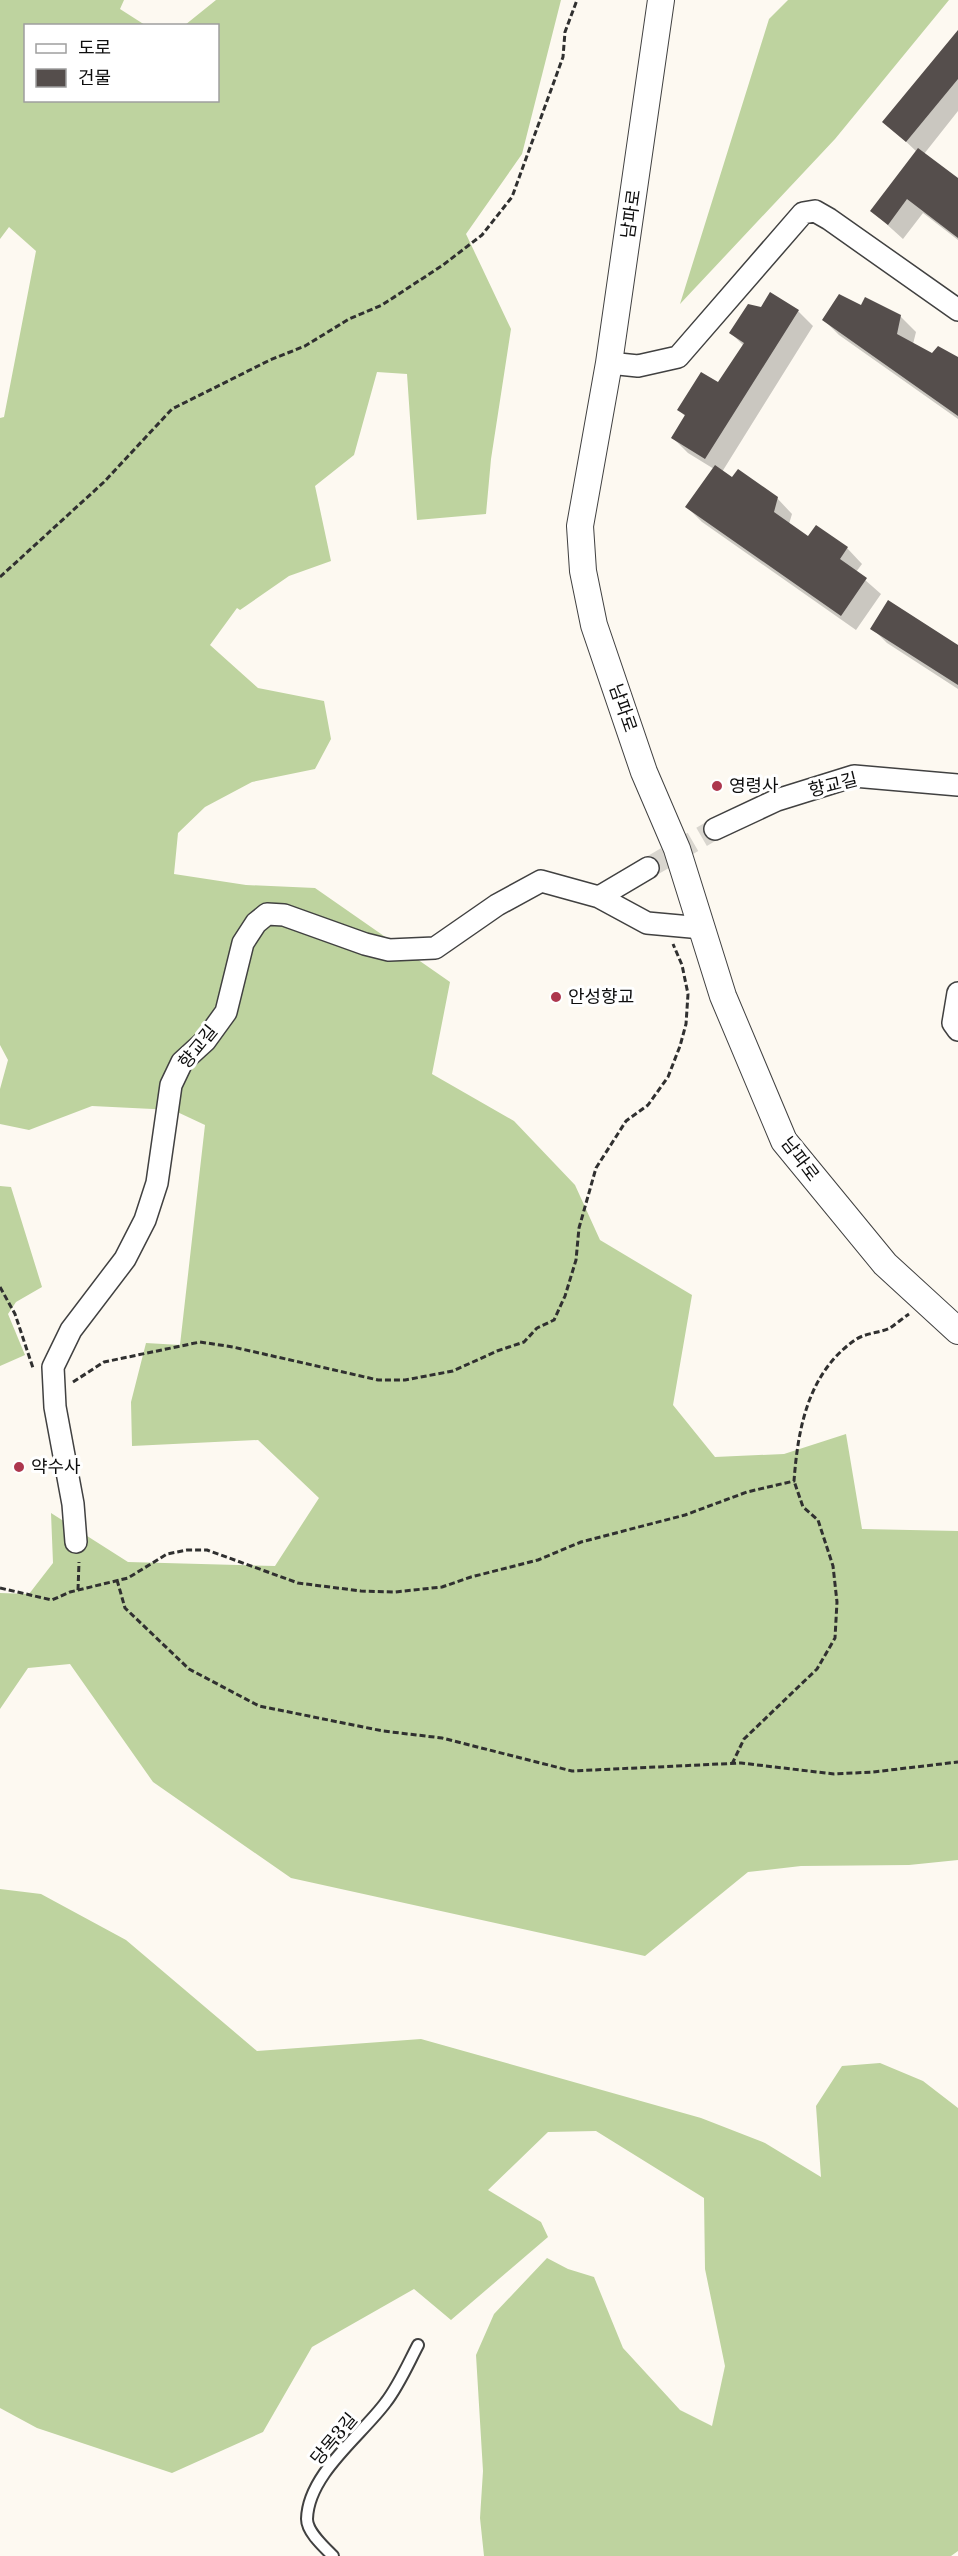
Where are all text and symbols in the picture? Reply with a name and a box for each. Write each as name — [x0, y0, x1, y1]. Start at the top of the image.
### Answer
legend — [24, 24, 219, 102]
text: 도로 — [78, 37, 111, 59]
text: 건물 — [78, 67, 111, 89]
street label: 남파로 — [617, 188, 645, 240]
street label: 남파로 — [605, 681, 641, 735]
street label: 향교길 — [806, 768, 860, 802]
place label: 영령사 — [729, 775, 779, 797]
marker: 영령사 — [710, 779, 724, 793]
place label: 안성향교 — [568, 986, 634, 1008]
marker: 안성향교 — [549, 990, 563, 1004]
street label: 향교길 — [174, 1021, 222, 1073]
street label: 남파로 — [776, 1133, 824, 1185]
place label: 약수사 — [31, 1456, 81, 1478]
marker: 약수사 — [12, 1460, 26, 1474]
street label: 당목3길 — [306, 2409, 362, 2469]

